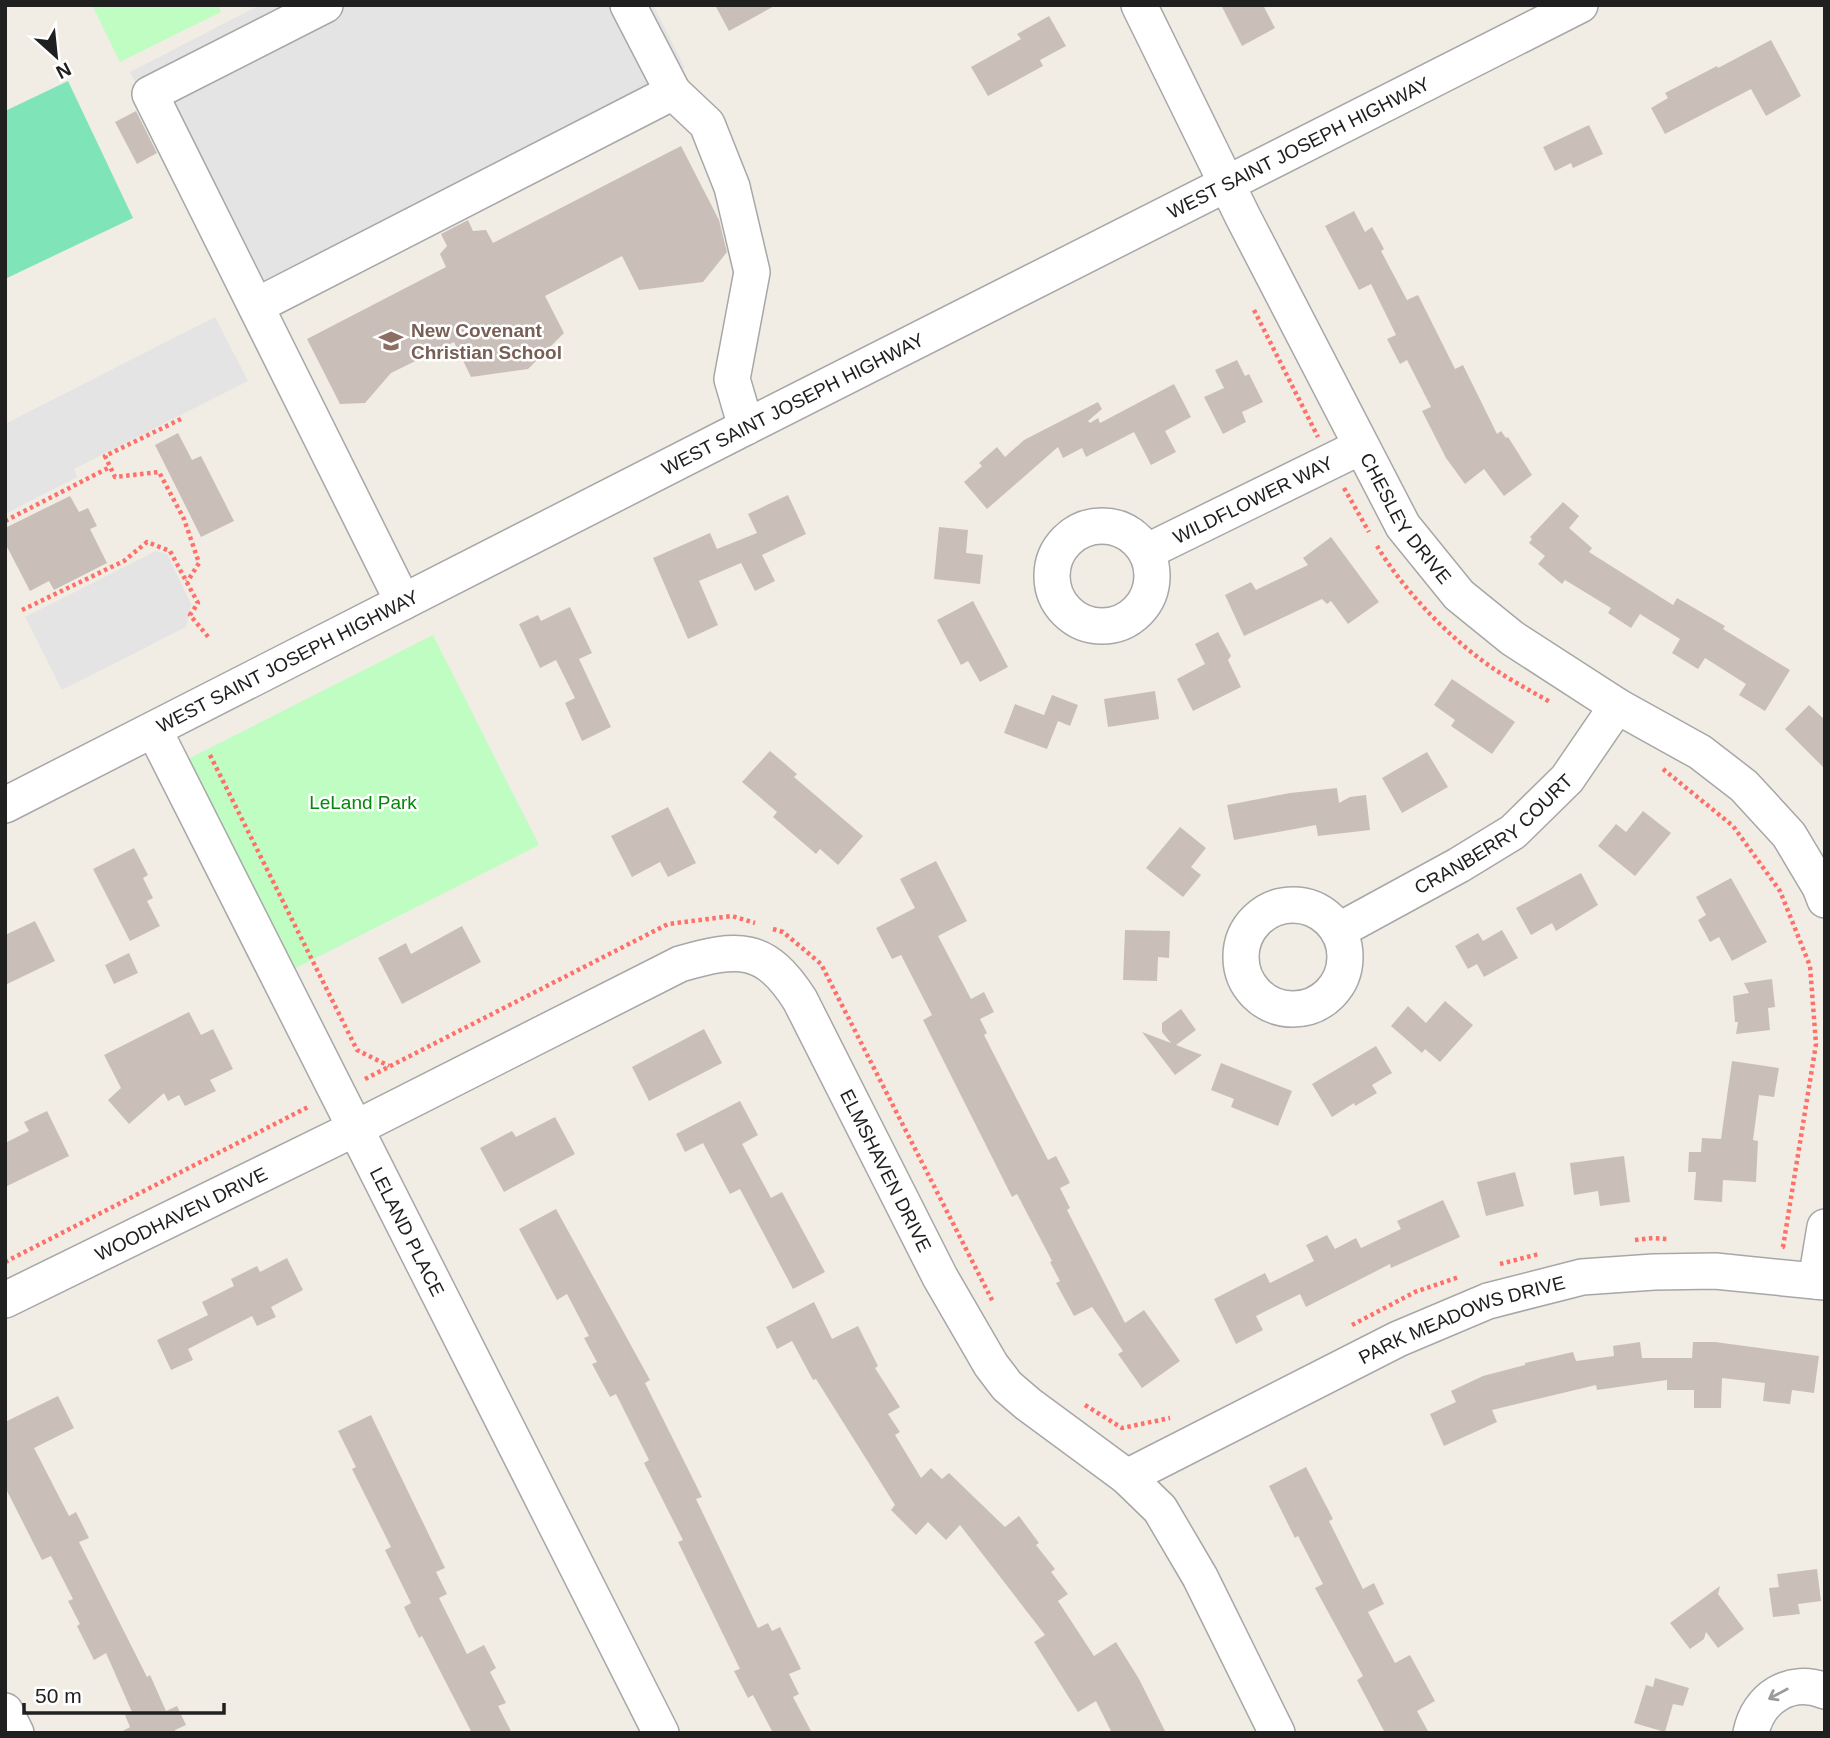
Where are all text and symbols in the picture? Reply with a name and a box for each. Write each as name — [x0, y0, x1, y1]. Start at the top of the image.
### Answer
north arrow — [21, 21, 91, 91]
text: N — [53, 58, 74, 83]
street label: WEST SAINT JOSEPH HIGHWAY — [1164, 72, 1433, 222]
place label: New Covenant Christian School — [411, 320, 562, 363]
school or university icon: New Covenant Christian School — [377, 327, 405, 355]
street label: WEST SAINT JOSEPH HIGHWAY — [658, 328, 927, 479]
street label: CHESLEY DRIVE — [1356, 449, 1456, 588]
street label: WILDFLOWER WAY — [1170, 451, 1336, 548]
street label: WEST SAINT JOSEPH HIGHWAY — [153, 585, 422, 736]
street label: CRANBERRY COURT — [1411, 769, 1577, 898]
park label: LeLand Park — [309, 792, 417, 813]
street label: ELMSHAVEN DRIVE — [836, 1086, 936, 1255]
street label: WOODHAVEN DRIVE — [92, 1163, 270, 1265]
street label: LELAND PLACE — [366, 1164, 449, 1300]
street label: PARK MEADOWS DRIVE — [1355, 1271, 1567, 1368]
scale bar — [24, 1672, 224, 1716]
text: 50 m — [35, 1684, 82, 1707]
one-way arrow — [1768, 1687, 1788, 1701]

